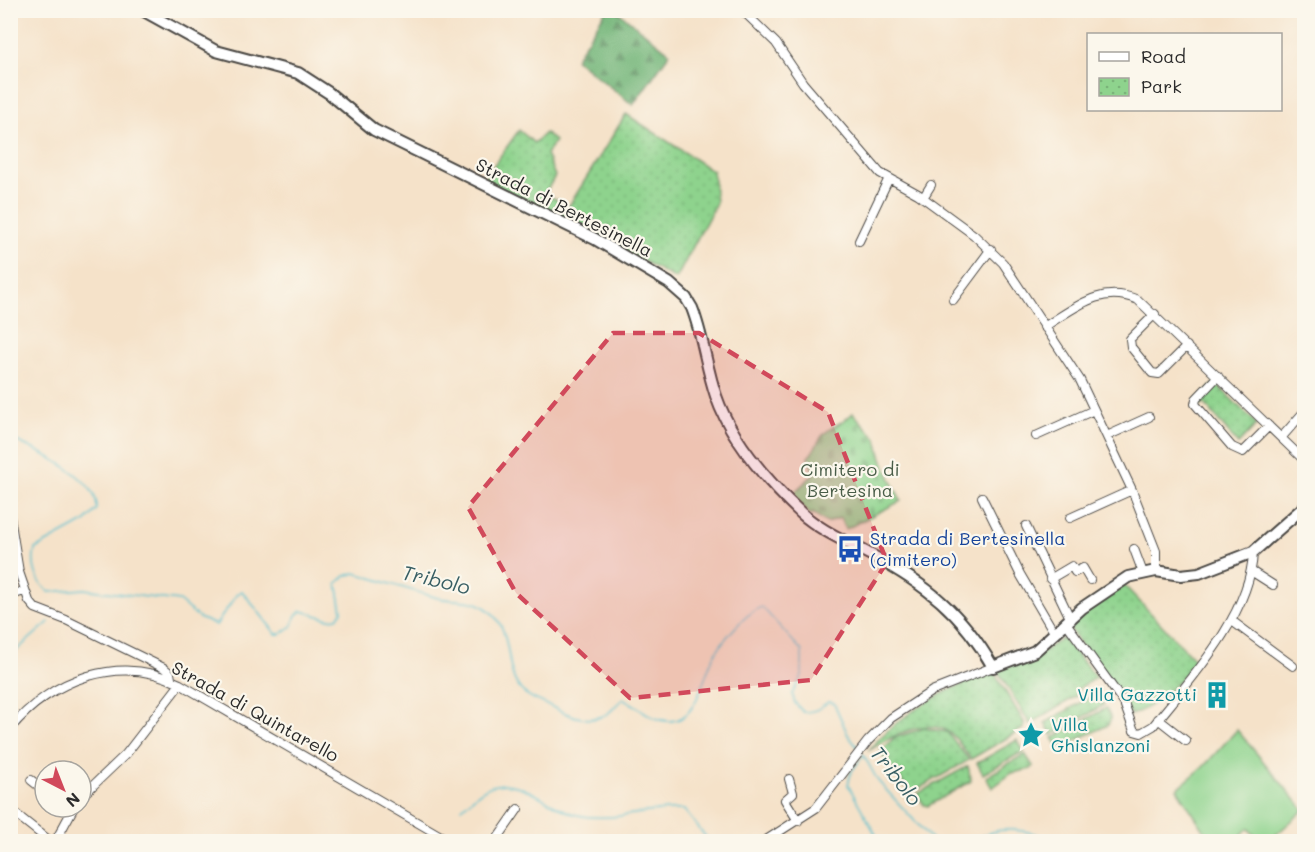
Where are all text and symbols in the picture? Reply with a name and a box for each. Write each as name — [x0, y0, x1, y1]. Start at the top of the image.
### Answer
legend — [1087, 33, 1282, 111]
text: Road — [1141, 44, 1186, 68]
text: Park — [1141, 74, 1182, 98]
street label: Strada di Bertesinella — [472, 152, 657, 262]
park label: Cimitero di Bertesina — [800, 457, 900, 502]
place label: Strada di Bertesinella (cimitero) — [870, 526, 1065, 571]
bus stop icon: Strada di Bertesinella (cimitero) — [835, 534, 865, 564]
water label: Tribolo — [400, 559, 473, 599]
street label: Strada di Quintarello — [168, 655, 344, 767]
building icon: Villa Gazzotti — [1202, 680, 1232, 710]
place label: Villa Gazzotti — [1077, 682, 1197, 706]
place label: Villa Ghislanzoni — [1051, 712, 1151, 757]
place icon: Villa Ghislanzoni — [1016, 720, 1046, 750]
water label: Tribolo — [865, 740, 928, 811]
north arrow — [33, 759, 93, 819]
text: N — [62, 789, 85, 812]

